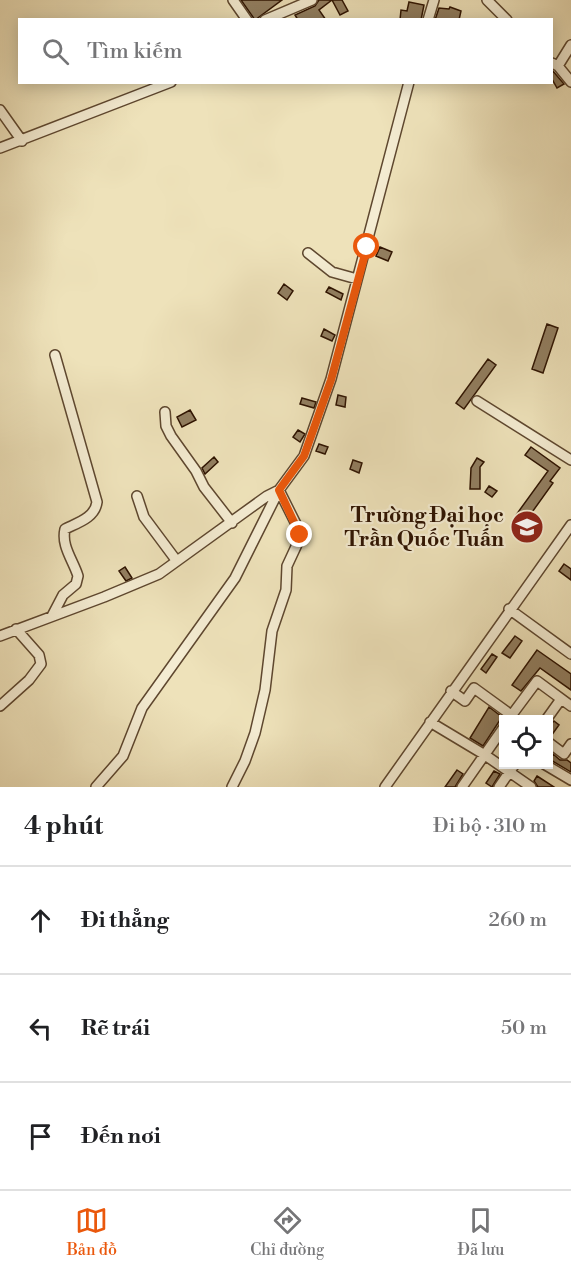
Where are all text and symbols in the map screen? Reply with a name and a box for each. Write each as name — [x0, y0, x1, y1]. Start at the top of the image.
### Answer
search box — [18, 18, 553, 84]
icon: search — [39, 35, 72, 68]
text: Tìm kiếm — [87, 38, 183, 65]
route start — [353, 233, 379, 259]
place label: Trường Đại học Trần Quốc Tuấn — [345, 503, 504, 553]
school or university icon: Trường Đại học Trần Quốc Tuấn — [509, 509, 545, 545]
route end — [286, 521, 312, 547]
map controls — [499, 715, 553, 769]
button: locate — [499, 715, 553, 769]
text: 4 phút — [24, 810, 103, 842]
text: Đi bộ · 310 m — [433, 814, 547, 839]
icon: ahead — [24, 904, 57, 937]
text: Đi thẳng — [81, 907, 169, 934]
text: 260 m — [489, 908, 547, 933]
icon: left — [24, 1012, 57, 1045]
text: Rẽ trái — [81, 1015, 150, 1042]
text: 50 m — [501, 1016, 547, 1041]
icon: arrive — [24, 1120, 57, 1153]
text: Đến nơi — [81, 1123, 161, 1150]
tab: Bản đồ — [67, 1204, 117, 1260]
tab: Chỉ đường — [250, 1204, 324, 1260]
tab: Đã lưu — [458, 1204, 504, 1260]

